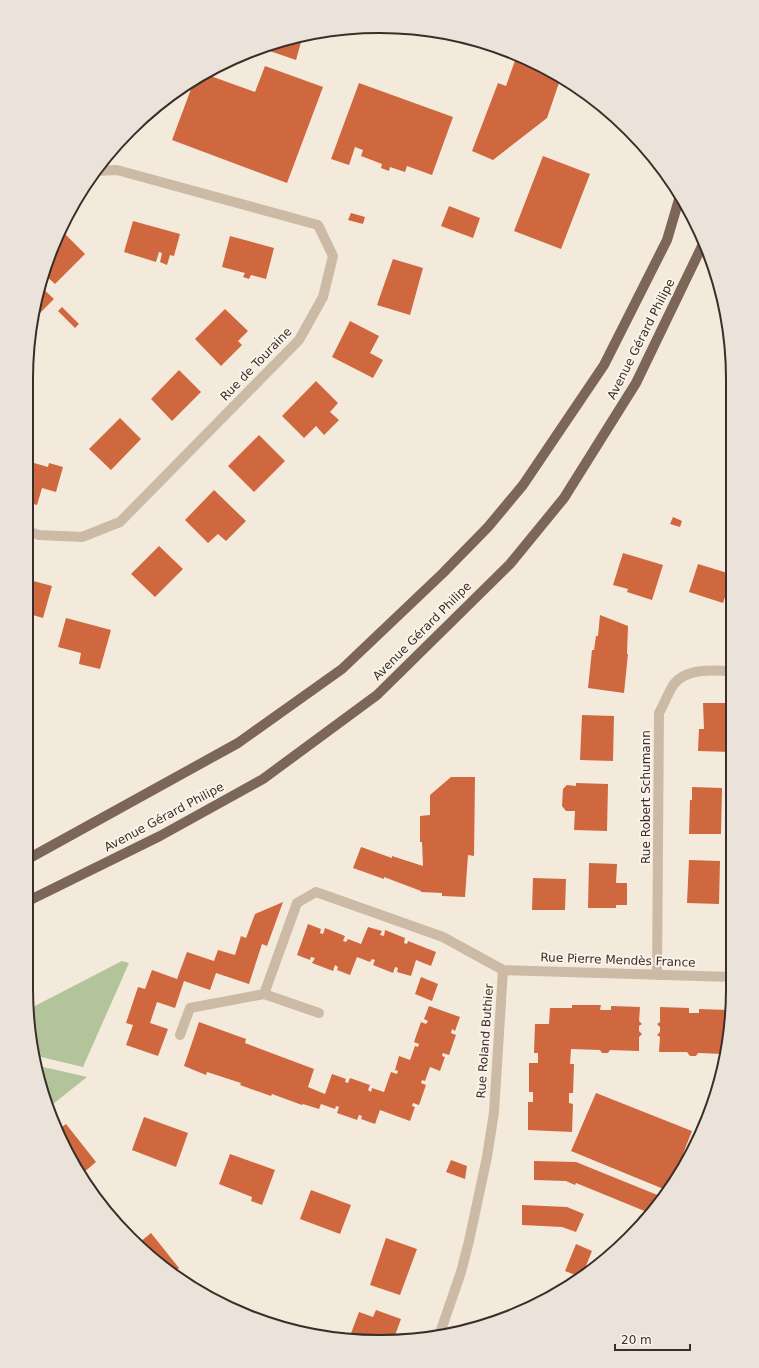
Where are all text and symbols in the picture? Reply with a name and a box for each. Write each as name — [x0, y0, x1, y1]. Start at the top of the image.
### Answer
street label: Avenue Gérard Philipe — [604, 276, 678, 402]
street label: Rue de Touraine — [218, 325, 294, 403]
street label: Avenue Gérard Philipe — [370, 579, 474, 683]
street label: Rue Robert Schumann — [639, 730, 653, 864]
street label: Avenue Gérard Philipe — [102, 780, 226, 854]
street label: Rue Pierre Mendès France — [540, 950, 696, 970]
street label: Rue Roland Buthier — [474, 983, 496, 1099]
scale bar — [615, 1326, 690, 1352]
text: 20 m — [621, 1333, 652, 1347]

